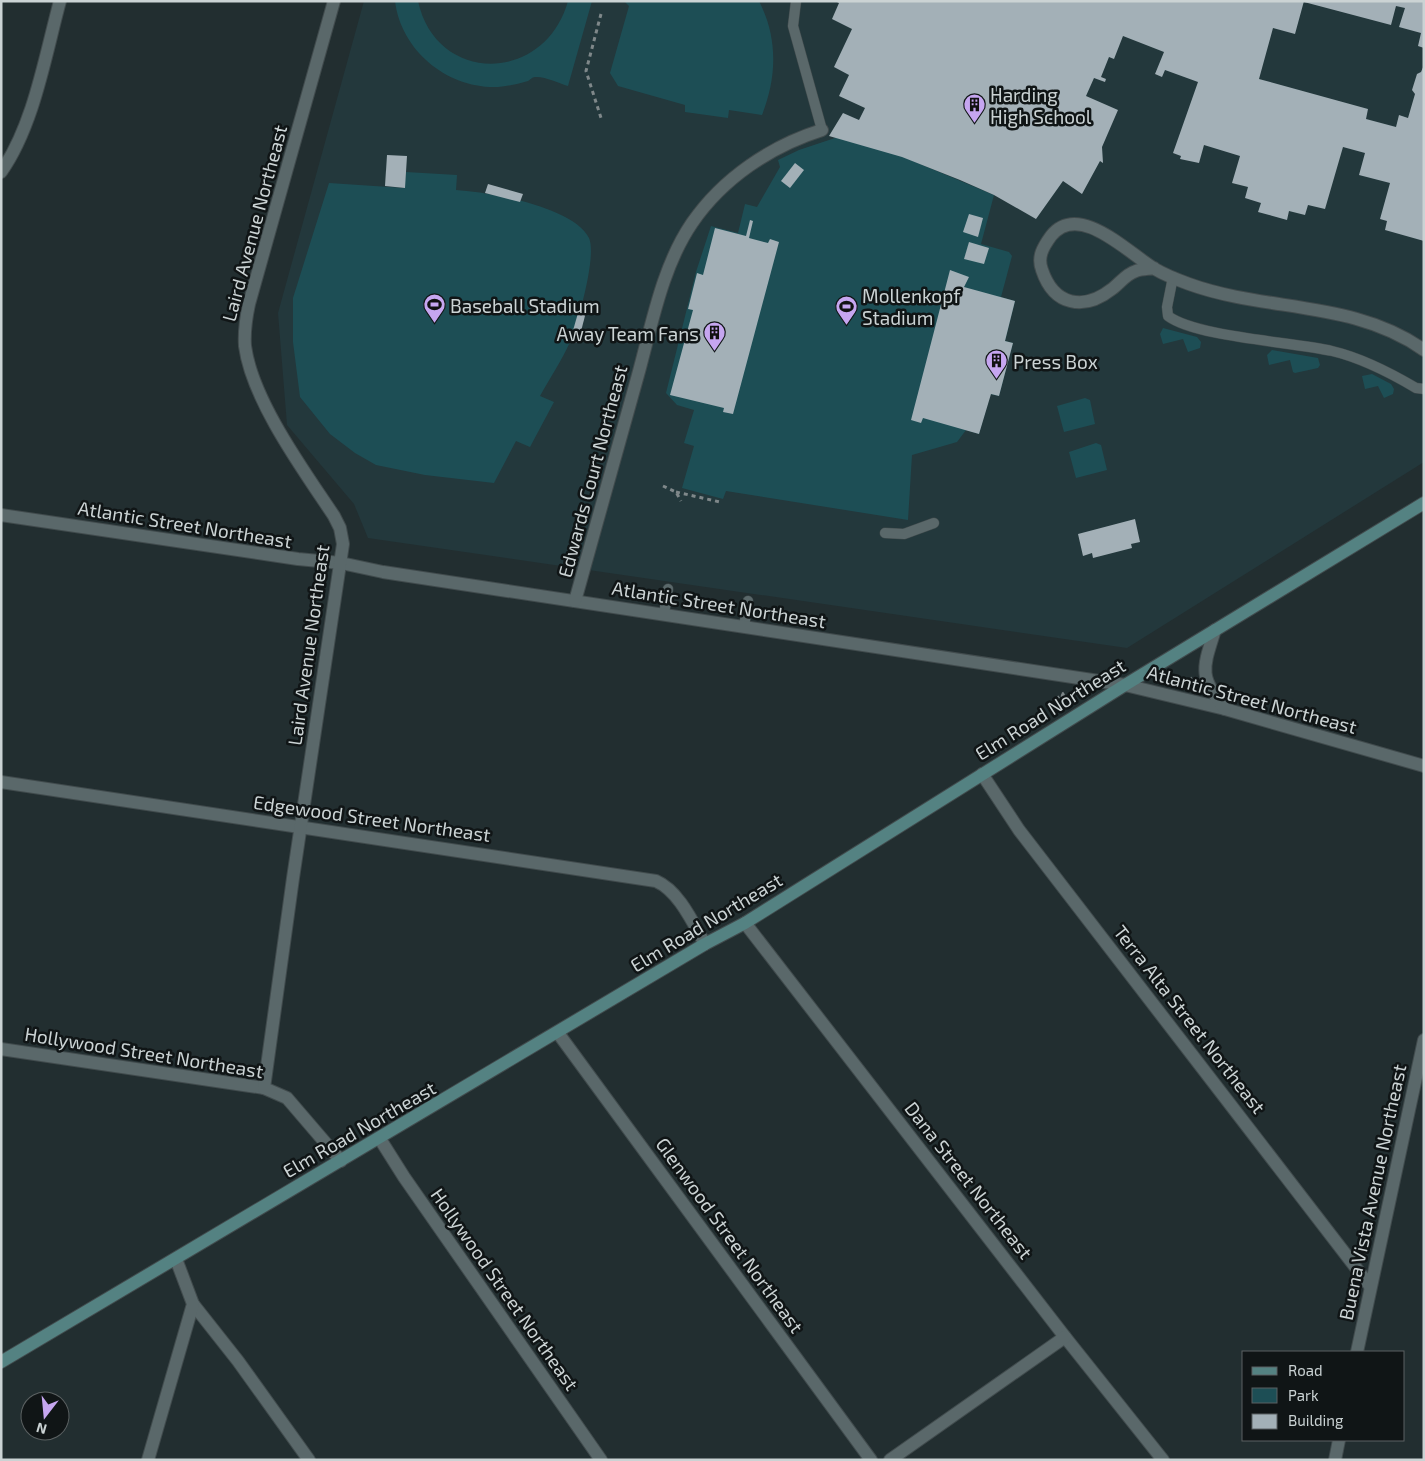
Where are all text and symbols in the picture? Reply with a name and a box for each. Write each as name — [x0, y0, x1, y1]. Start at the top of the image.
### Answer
place label: Harding High School — [990, 83, 1092, 128]
building icon: Harding High School — [962, 93, 986, 124]
street label: Laird Avenue Northeast — [217, 122, 291, 324]
place label: Mollenkopf Stadium — [862, 284, 961, 329]
sports icon: Baseball Stadium — [422, 293, 446, 324]
place label: Baseball Stadium — [450, 294, 600, 317]
sports icon: Mollenkopf Stadium — [834, 294, 858, 325]
building icon: Away Team Fans — [703, 321, 727, 352]
place label: Away Team Fans — [557, 322, 699, 345]
building icon: Press Box — [985, 349, 1009, 380]
place label: Press Box — [1013, 350, 1098, 373]
street label: Edwards Court Northeast — [553, 362, 631, 580]
street label: Atlantic Street Northeast — [76, 496, 294, 552]
street label: Laird Avenue Northeast — [283, 543, 333, 747]
street label: Atlantic Street Northeast — [610, 576, 828, 632]
street label: Elm Road Northeast — [971, 653, 1129, 765]
street label: Atlantic Street Northeast — [1145, 660, 1359, 738]
street label: Edgewood Street Northeast — [252, 790, 492, 846]
street label: Elm Road Northeast — [626, 868, 786, 976]
street label: Terra Alta Street Northeast — [1109, 920, 1271, 1118]
street label: Hollywood Street Northeast — [23, 1022, 265, 1082]
street label: Buena Vista Avenue Northeast — [1334, 1062, 1410, 1322]
street label: Elm Road Northeast — [278, 1076, 440, 1182]
street label: Dana Street Northeast — [900, 1097, 1038, 1263]
street label: Glenwood Street Northeast — [651, 1133, 809, 1337]
street label: Hollywood Street Northeast — [426, 1184, 584, 1394]
legend — [1242, 1351, 1405, 1441]
text: Road — [1288, 1361, 1323, 1379]
text: Park — [1288, 1386, 1319, 1404]
north arrow — [20, 1391, 70, 1441]
text: Building — [1288, 1411, 1344, 1429]
text: N — [34, 1419, 48, 1439]

